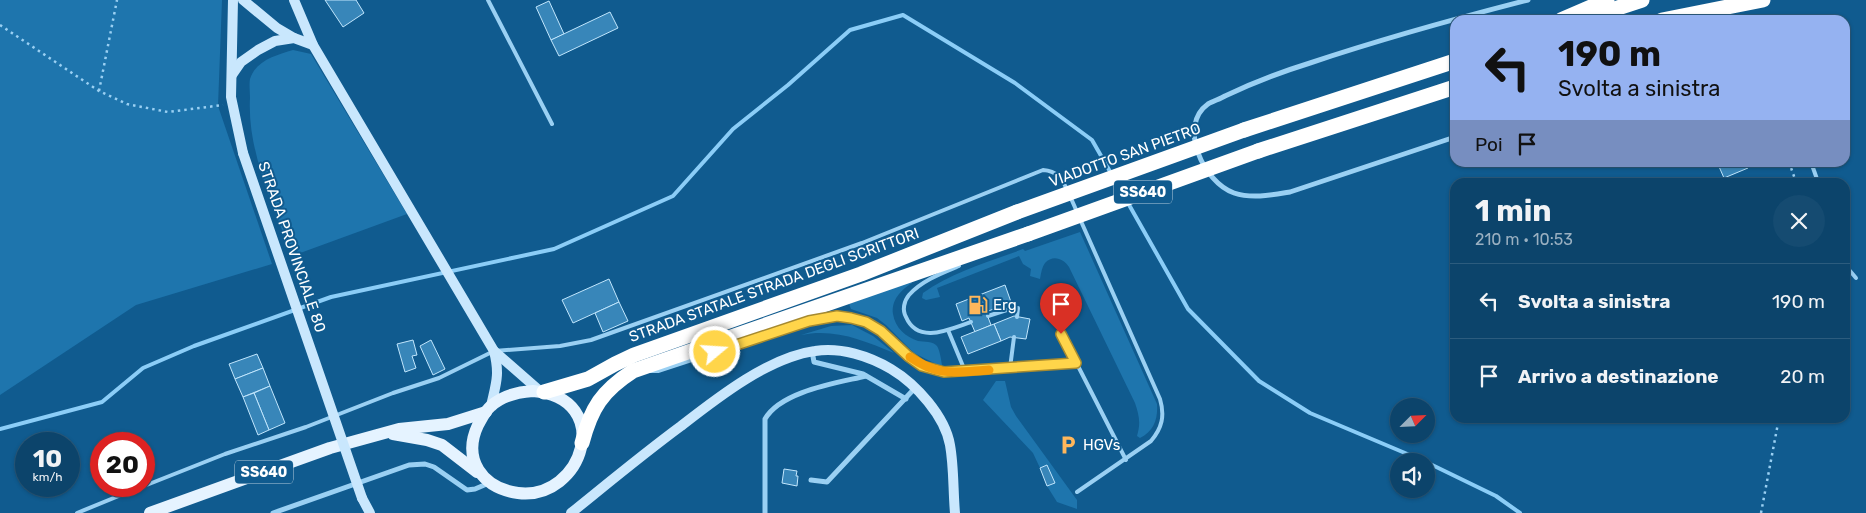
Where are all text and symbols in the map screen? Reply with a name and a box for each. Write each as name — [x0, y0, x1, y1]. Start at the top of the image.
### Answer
text: 190 m — [1558, 33, 1661, 75]
icon: left — [1475, 35, 1540, 100]
text: Svolta a sinistra — [1558, 75, 1720, 102]
street label: VIADOTTO SAN PIETRO — [1047, 119, 1203, 191]
icon: arrive — [1513, 130, 1541, 158]
text: Poi — [1475, 133, 1503, 156]
street label: STRADA PROVINCIALE 80 — [254, 159, 330, 335]
road number: SS640 — [1114, 180, 1172, 203]
text: 1 min — [1475, 193, 1552, 229]
button: close — [1773, 195, 1825, 247]
street label: STRADA STATALE STRADA DEGLI SCRITTORI — [627, 224, 921, 346]
text: 210 m · 10:53 — [1475, 230, 1573, 249]
pin — [1040, 283, 1082, 334]
icon: left — [1475, 287, 1503, 315]
icon: arrive — [1047, 290, 1075, 318]
text: Svolta a sinistra — [1518, 290, 1671, 313]
text: 190 m — [1772, 290, 1825, 313]
fuel station icon: Erg — [967, 294, 989, 316]
place label: Erg — [993, 296, 1017, 314]
position arrow — [688, 325, 740, 377]
icon: arrive — [1475, 362, 1503, 390]
text: Arrivo a destinazione — [1518, 365, 1719, 388]
text: 20 m — [1780, 365, 1825, 388]
north arrow — [1390, 398, 1435, 442]
map controls — [1390, 398, 1435, 498]
speed limit sign: 20 — [90, 432, 155, 497]
parking icon: HGVs — [1057, 434, 1079, 456]
place label: HGVs — [1083, 436, 1121, 454]
text: 10 — [33, 444, 62, 473]
button: sound — [1390, 453, 1435, 498]
road number: SS640 — [235, 461, 293, 484]
text: km/h — [33, 470, 62, 484]

